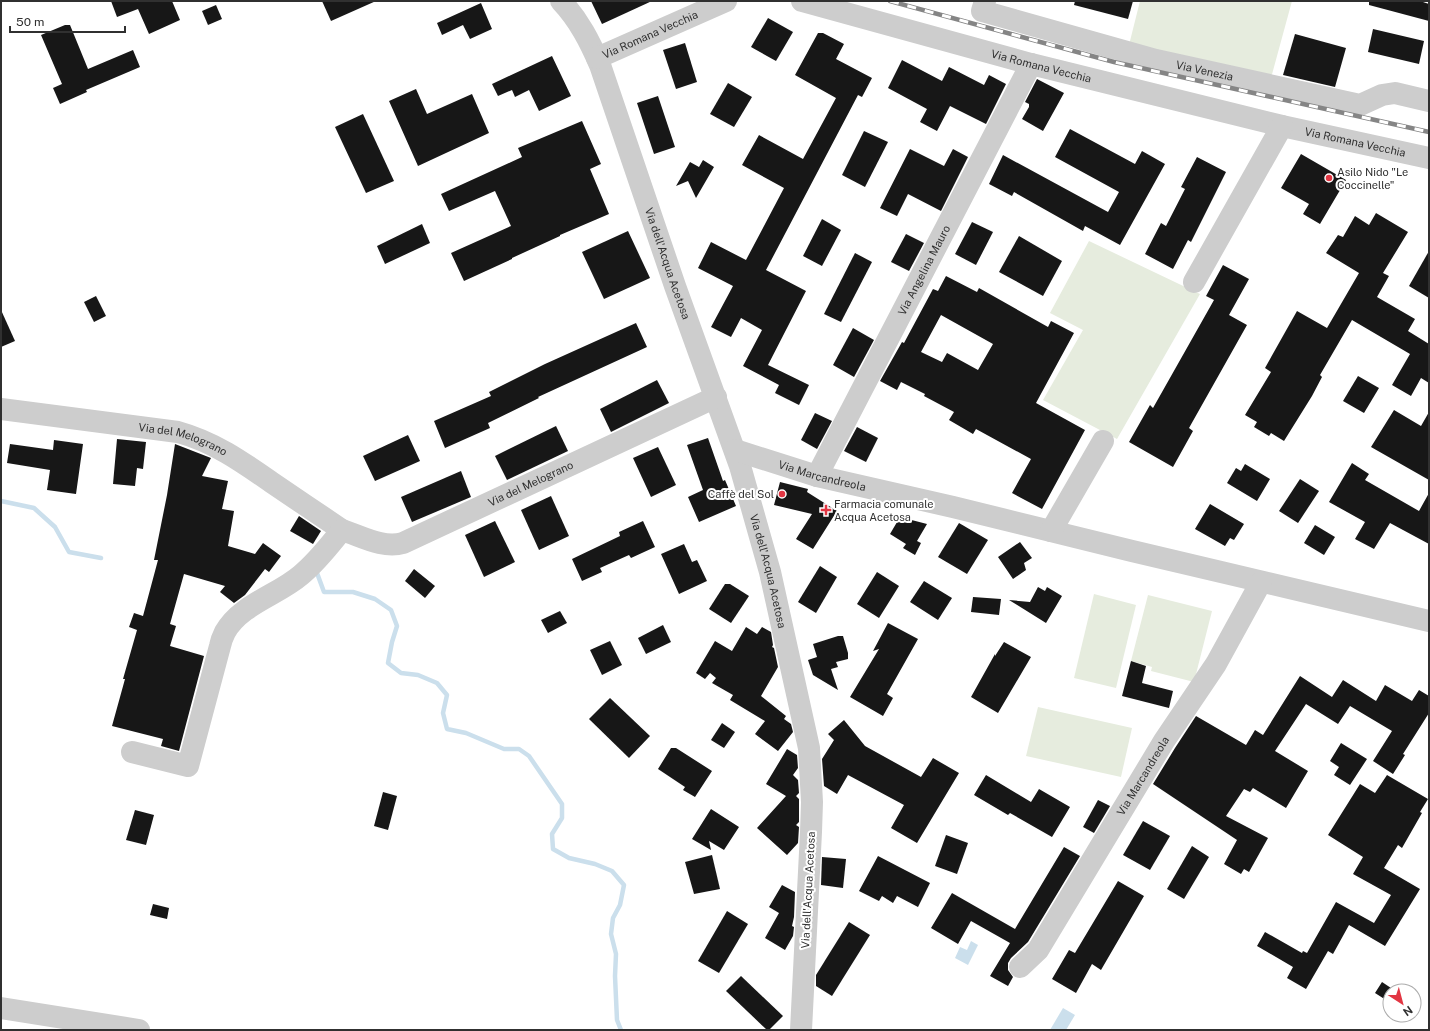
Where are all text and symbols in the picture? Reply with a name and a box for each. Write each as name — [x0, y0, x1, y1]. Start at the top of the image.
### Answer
scale bar — [10, 8, 125, 34]
street label: Via Romana Vecchia — [600, 8, 700, 61]
text: 50 m — [16, 15, 44, 29]
street label: Via Romana Vecchia — [990, 47, 1093, 85]
street label: Via Venezia — [1175, 59, 1234, 83]
street label: Via Romana Vecchia — [1304, 125, 1407, 159]
place label: Asilo Nido "Le Coccinelle" — [1337, 166, 1408, 191]
marker: Asilo Nido "Le Coccinelle" — [1324, 173, 1334, 183]
street label: Via dell'Acqua Acetosa — [643, 206, 693, 321]
street label: Via Angelina Mauro — [896, 223, 952, 317]
street label: Via del Melograno — [138, 421, 229, 458]
street label: Via Marcandreola — [777, 458, 867, 493]
street label: Via del Melograno — [486, 459, 575, 508]
place label: Caffè del Sol — [708, 488, 774, 500]
marker: Caffè del Sol — [777, 489, 787, 499]
place label: Farmacia comunale Acqua Acetosa — [834, 498, 933, 523]
marker: Farmacia comunale Acqua Acetosa — [821, 505, 831, 515]
street label: Via dell'Acqua Acetosa — [748, 513, 788, 629]
street label: Via Marcandreola — [1115, 734, 1171, 818]
street label: Via dell'Acqua Acetosa — [799, 831, 817, 949]
north arrow — [1382, 983, 1422, 1023]
text: N — [1401, 1004, 1415, 1018]

